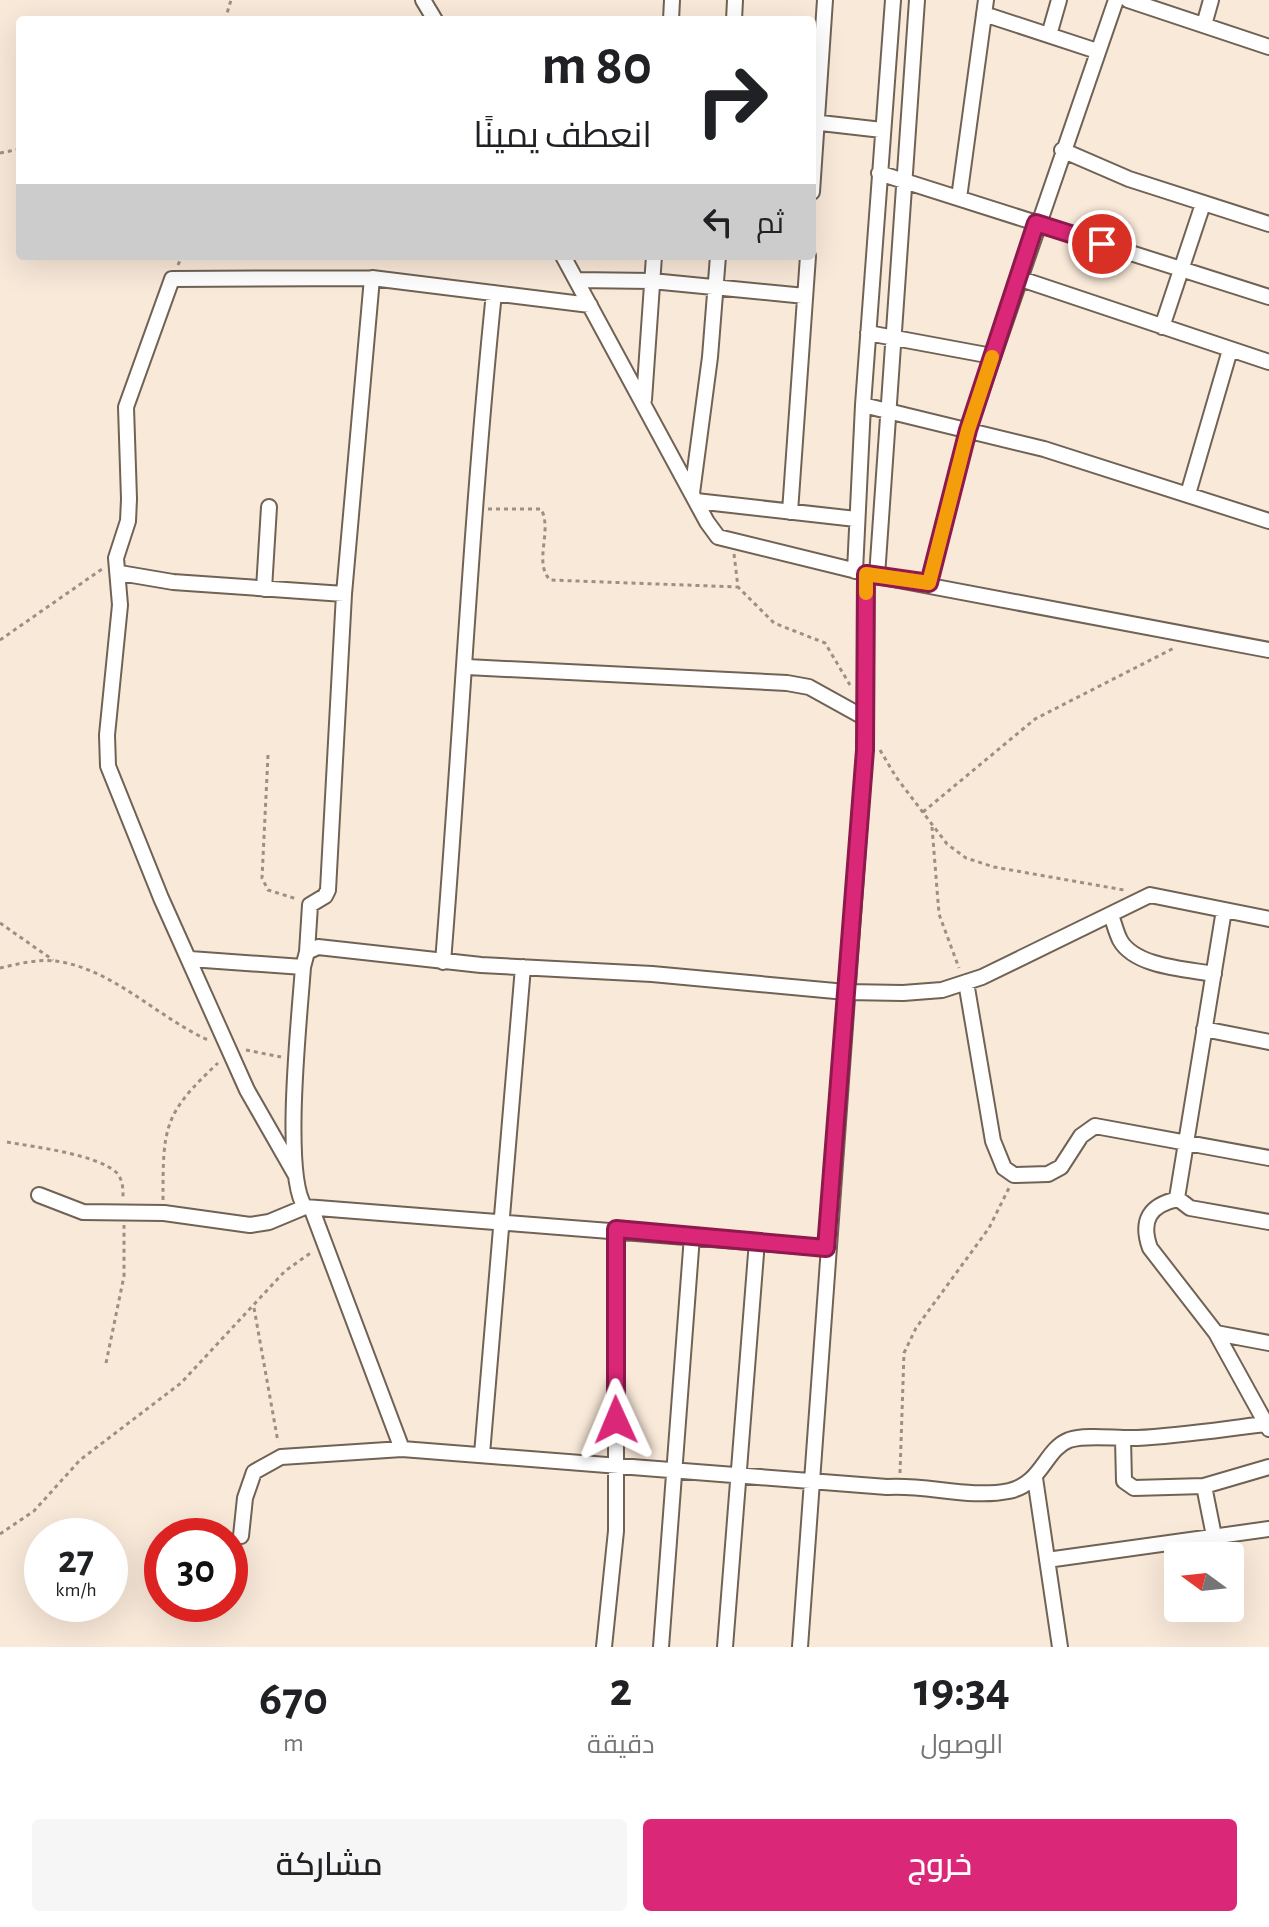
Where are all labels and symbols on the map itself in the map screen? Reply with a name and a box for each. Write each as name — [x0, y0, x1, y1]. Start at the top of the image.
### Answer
pin — [1068, 210, 1136, 278]
position arrow — [574, 1378, 658, 1462]
speed limit sign: 30 — [144, 1518, 248, 1622]
north arrow — [1164, 1542, 1244, 1622]

